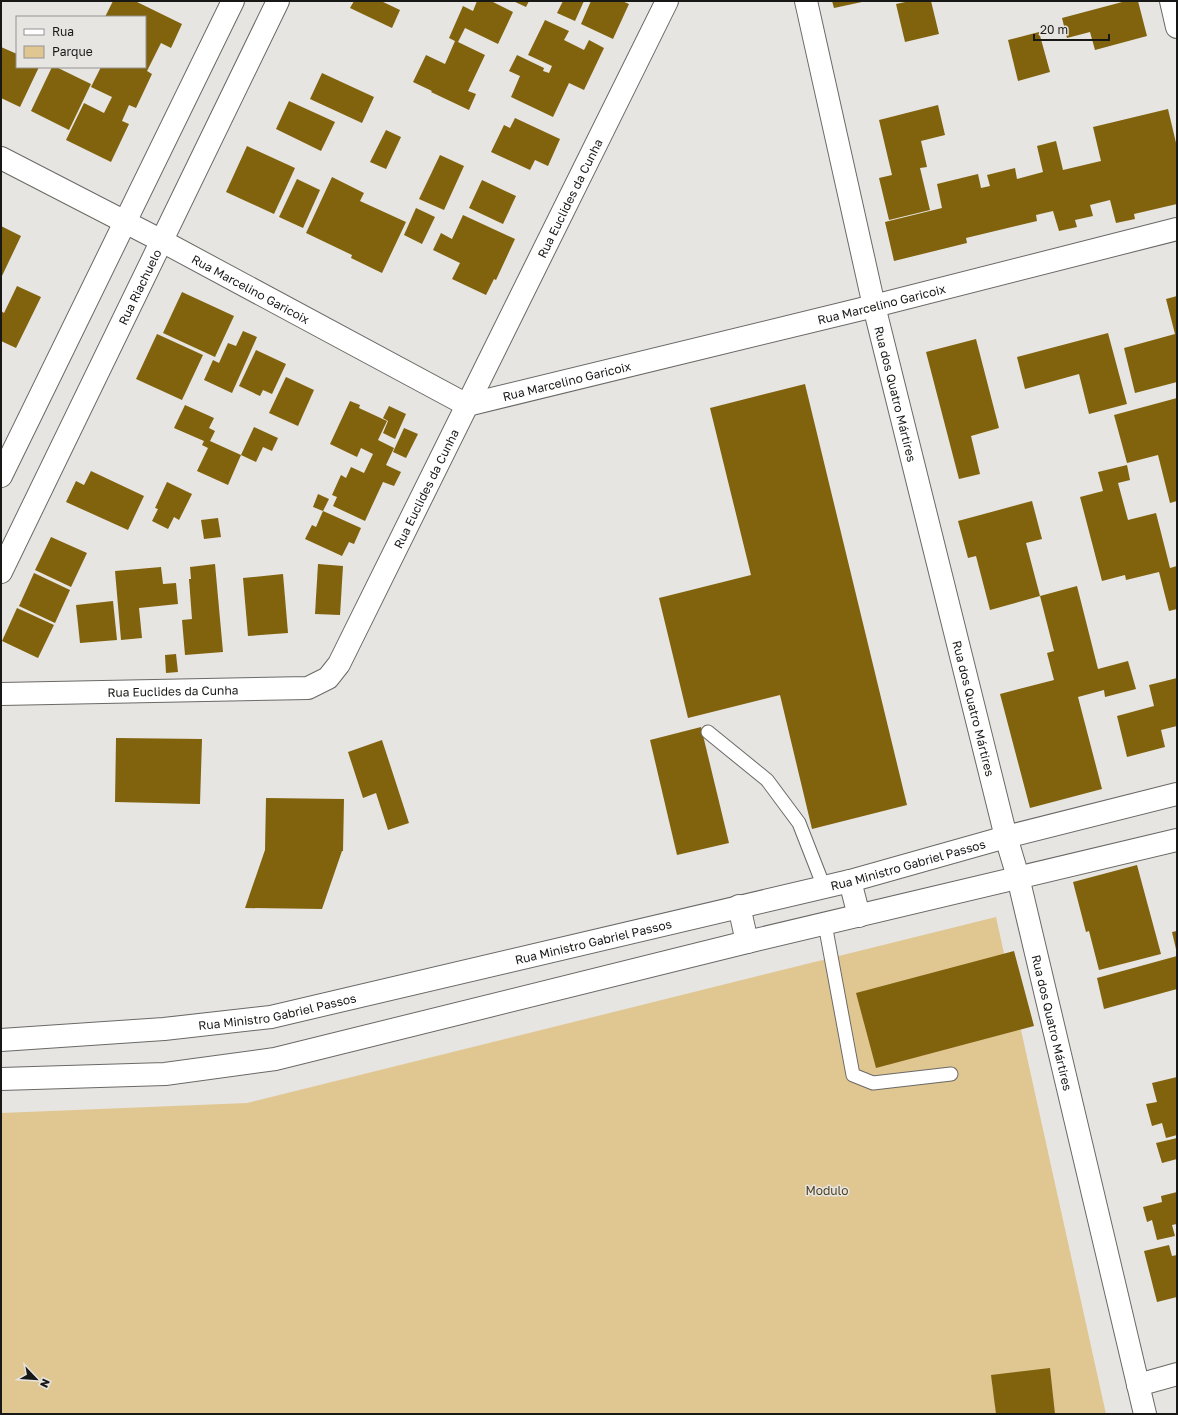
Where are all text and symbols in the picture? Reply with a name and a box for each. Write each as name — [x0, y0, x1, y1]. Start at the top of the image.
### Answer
legend — [16, 16, 146, 68]
scale bar — [1034, 16, 1109, 42]
text: 20 m — [1040, 22, 1068, 37]
text: Rua — [52, 24, 74, 39]
text: Parque — [52, 44, 93, 59]
street label: Rua Euclides da Cunha — [534, 136, 605, 260]
street label: Rua Riachuelo — [115, 247, 164, 327]
street label: Rua Marcelino Garicoix — [189, 251, 313, 327]
street label: Rua Marcelino Garicoix — [816, 281, 947, 327]
street label: Rua dos Quatro Mártires — [872, 324, 920, 463]
street label: Rua Marcelino Garicoix — [501, 358, 633, 404]
street label: Rua Euclides da Cunha — [390, 426, 462, 551]
street label: Rua dos Quatro Mártires — [950, 639, 998, 778]
street label: Rua Euclides da Cunha — [107, 682, 239, 699]
street label: Rua Ministro Gabriel Passos — [829, 836, 987, 893]
street label: Rua Ministro Gabriel Passos — [513, 916, 673, 967]
street label: Rua dos Quatro Mártires — [1029, 953, 1076, 1092]
street label: Rua Ministro Gabriel Passos — [197, 990, 358, 1033]
park label: Modulo — [805, 1183, 849, 1198]
north arrow — [16, 1359, 56, 1399]
text: N — [38, 1377, 53, 1390]

